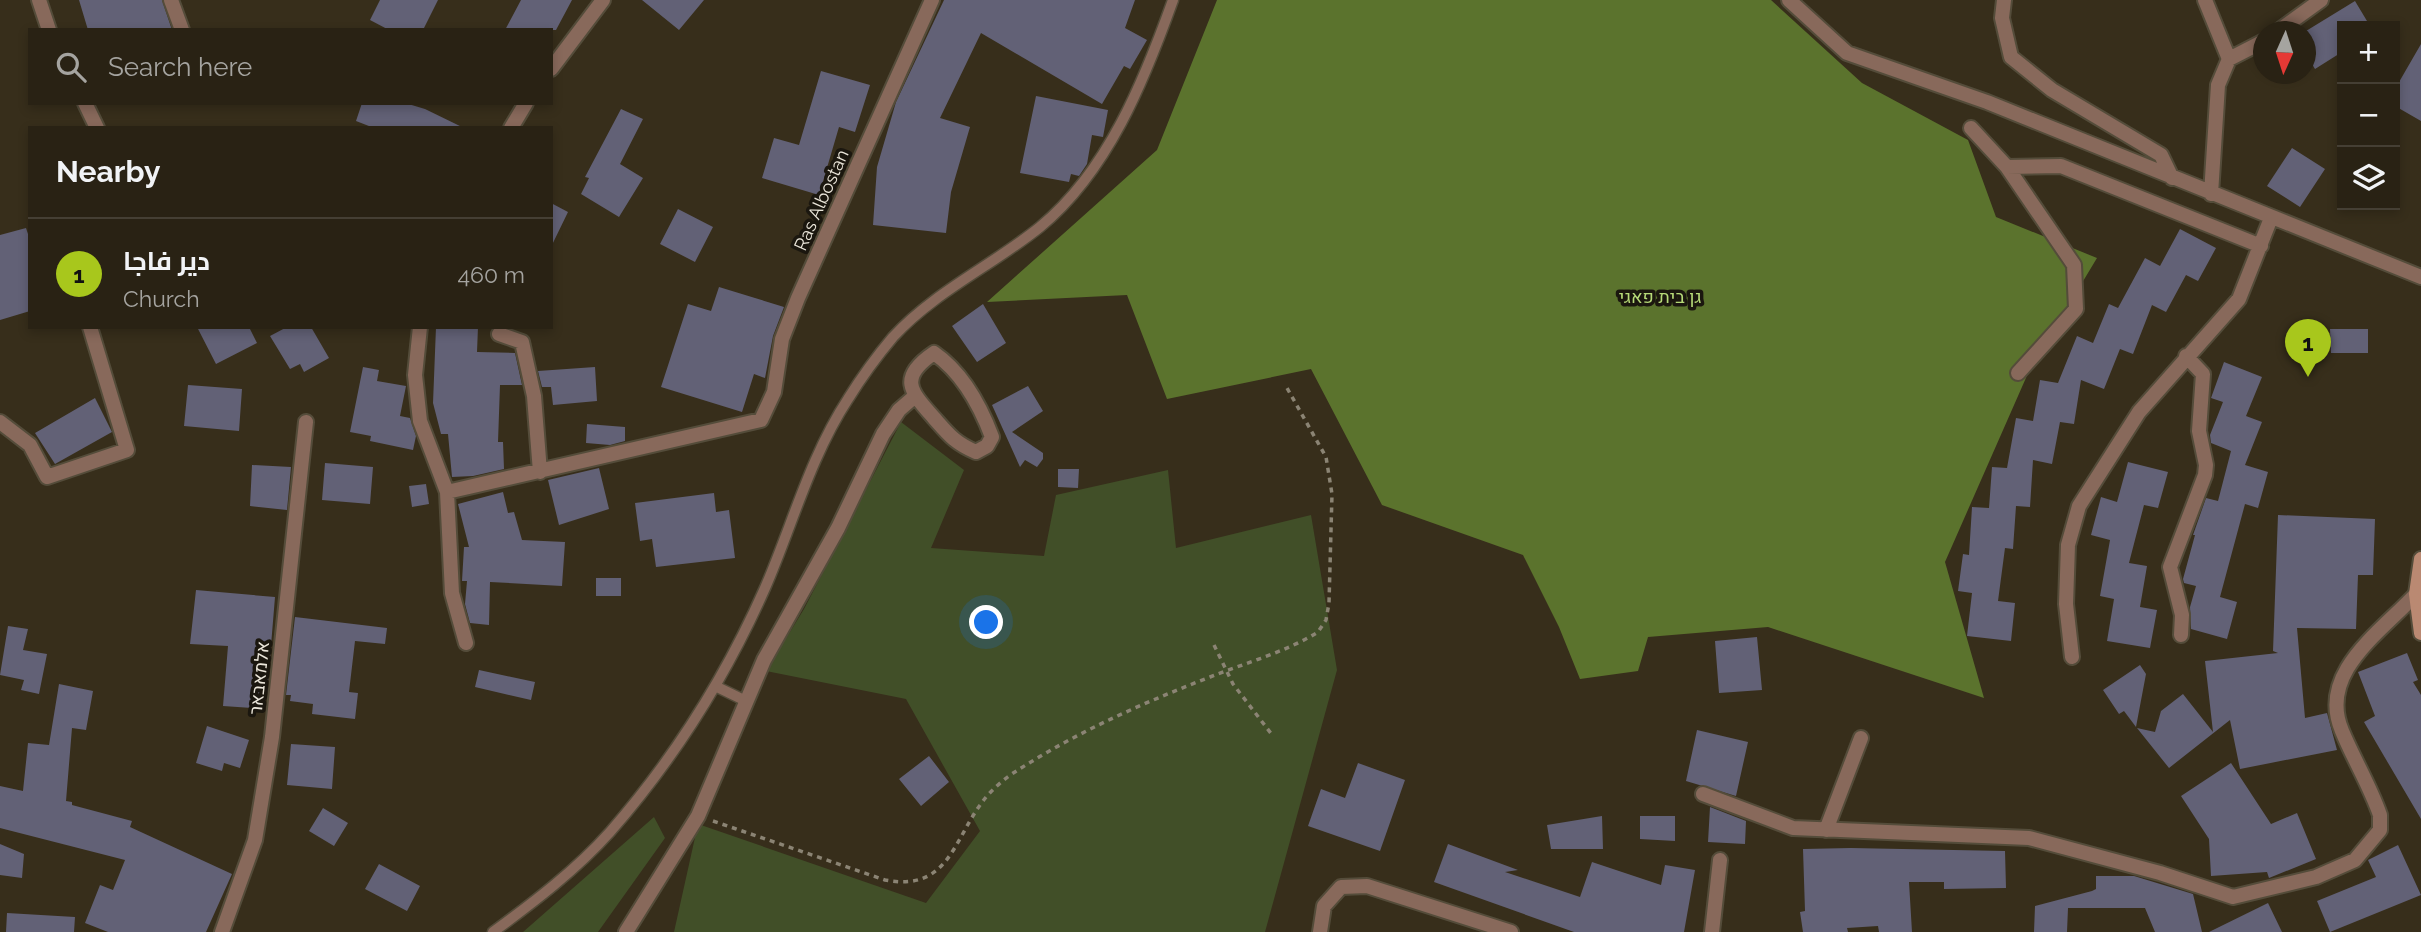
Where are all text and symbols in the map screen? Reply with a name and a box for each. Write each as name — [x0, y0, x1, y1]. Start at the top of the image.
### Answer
north arrow — [2253, 21, 2316, 84]
map controls — [2337, 21, 2400, 210]
button: + — [2337, 21, 2400, 84]
search box — [28, 28, 553, 105]
icon: search — [52, 48, 90, 86]
text: Search here — [108, 52, 252, 82]
button: − — [2337, 84, 2400, 147]
street label: Ras Albostan — [789, 146, 853, 254]
button: layers — [2337, 147, 2400, 210]
text: Nearby — [56, 154, 160, 189]
text: دير فاجا — [123, 246, 210, 276]
text: 1 — [73, 261, 85, 288]
text: 460 m — [457, 261, 525, 288]
text: Church — [123, 285, 200, 312]
park label: גן בית פאגי — [1619, 286, 1701, 307]
pin: 1 — [2285, 319, 2331, 377]
your location — [969, 605, 1003, 639]
street label: אלמאבאר — [245, 640, 273, 716]

